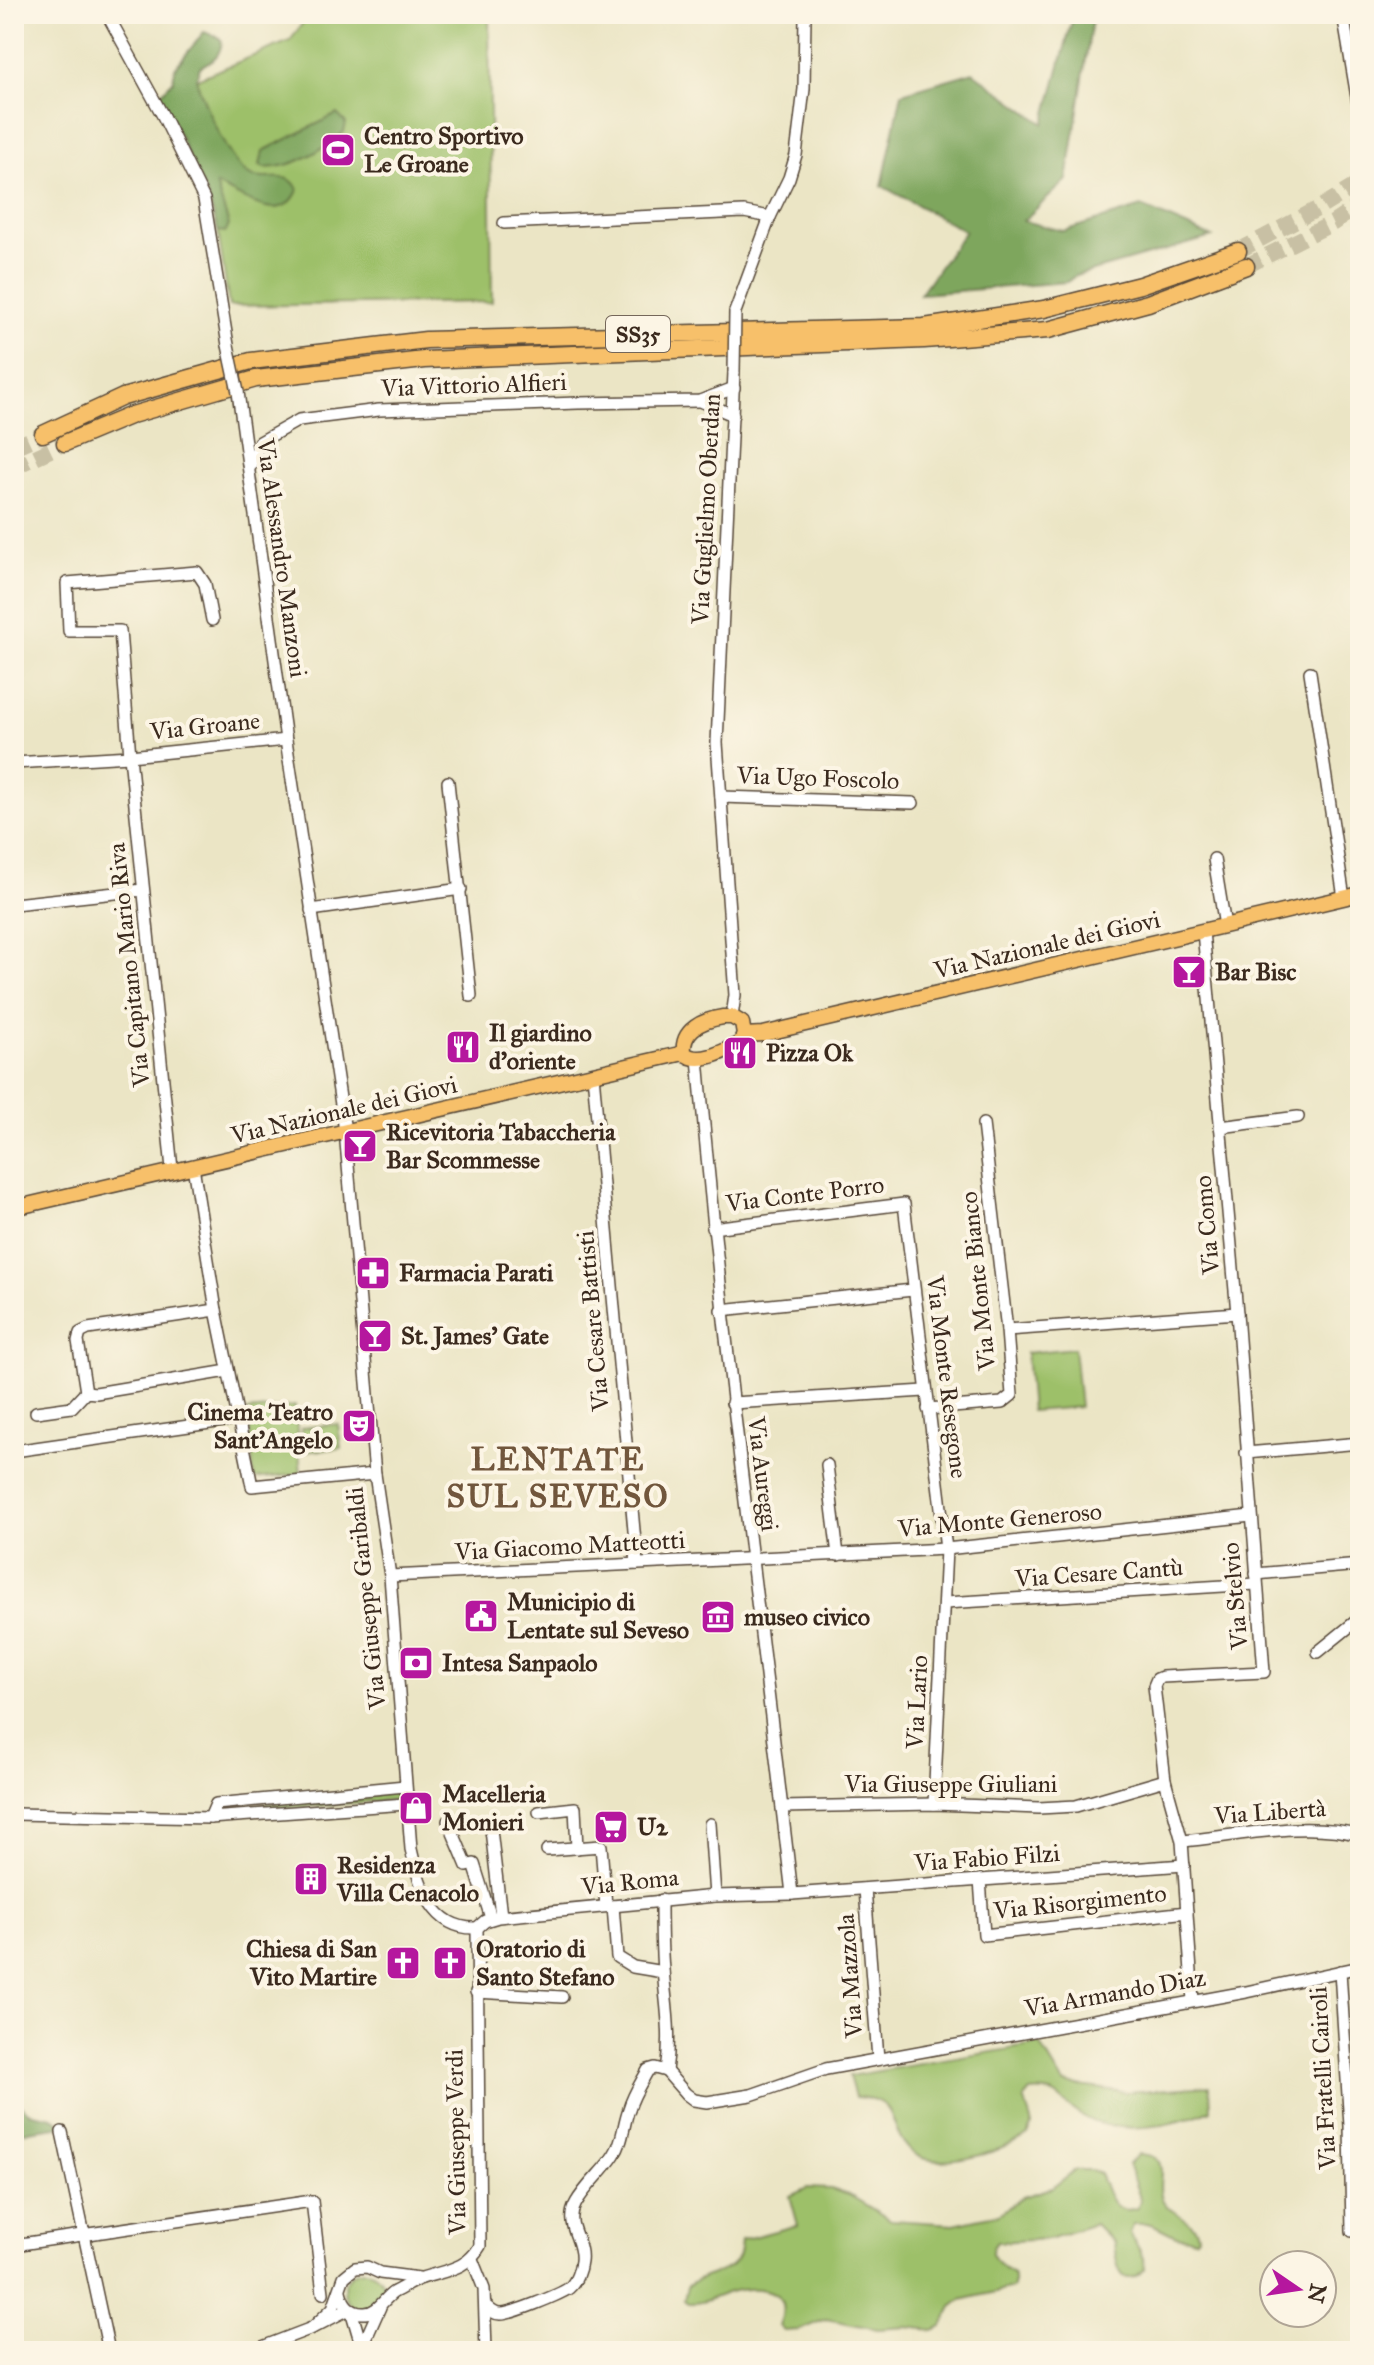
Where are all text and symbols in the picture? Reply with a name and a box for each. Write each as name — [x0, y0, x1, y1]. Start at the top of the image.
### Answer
place label: Centro Sportivo Le Groane — [364, 121, 524, 179]
sports icon: Centro Sportivo Le Groane — [319, 131, 357, 169]
road number: SS35 — [606, 316, 670, 352]
street label: Via Vittorio Alfieri — [380, 367, 568, 403]
street label: Via Guglielmo Oberdan — [685, 393, 727, 626]
street label: Via Alessandro Manzoni — [250, 436, 314, 680]
street label: Via Groane — [148, 705, 261, 747]
street label: Via Ugo Foscolo — [735, 760, 900, 796]
street label: Via Capitano Mario Riva — [101, 841, 157, 1090]
street label: Via Nazionale dei Giovi — [930, 904, 1163, 986]
bar icon: Bar Bisc — [1170, 953, 1208, 991]
place label: Bar Bisc — [1215, 957, 1296, 987]
place label: Il giardino d'oriente — [489, 1018, 592, 1076]
restaurant icon: Il giardino d'oriente — [444, 1028, 482, 1066]
restaurant icon: Pizza Ok — [721, 1034, 759, 1072]
place label: Pizza Ok — [766, 1038, 854, 1068]
street label: Via Nazionale dei Giovi — [227, 1069, 460, 1151]
place label: Ricevitoria Tabaccheria Bar Scommesse — [386, 1117, 616, 1175]
bar icon: Ricevitoria Tabaccheria Bar Scommesse — [341, 1127, 379, 1165]
street label: Via Conte Porro — [723, 1169, 886, 1219]
street label: Via Como — [1188, 1174, 1226, 1277]
street label: Via Monte Bianco — [954, 1190, 1002, 1373]
street label: Via Cesare Battisti — [570, 1229, 616, 1414]
pharmacy icon: Farmacia Parati — [354, 1254, 392, 1292]
place label: Farmacia Parati — [399, 1258, 554, 1288]
street label: Via Monte Resegone — [920, 1273, 974, 1480]
bar icon: St. James' Gate — [356, 1317, 394, 1355]
place label: St. James' Gate — [401, 1321, 549, 1351]
place label: Cinema Teatro Sant'Angelo — [187, 1397, 333, 1455]
theatre icon: Cinema Teatro Sant'Angelo — [340, 1407, 378, 1445]
street label: Via Aureggi — [741, 1414, 785, 1533]
district label: LENTATE SUL SEVESO — [446, 1440, 670, 1516]
street label: Via Giuseppe Garibaldi — [339, 1485, 393, 1712]
street label: Via Monte Generoso — [896, 1496, 1103, 1544]
street label: Via Giacomo Matteotti — [453, 1525, 686, 1567]
street label: Via Stelvio — [1215, 1541, 1255, 1652]
street label: Via Cesare Cantù — [1013, 1552, 1184, 1594]
place label: Municipio di Lentate sul Seveso — [507, 1587, 689, 1645]
public building icon: Municipio di Lentate sul Seveso — [462, 1597, 500, 1635]
museum icon: museo civico — [699, 1598, 737, 1636]
place label: museo civico — [743, 1602, 870, 1632]
bank icon: Intesa Sanpaolo — [397, 1644, 435, 1682]
place label: Intesa Sanpaolo — [442, 1648, 598, 1678]
street label: Via Lario — [900, 1654, 934, 1751]
street label: Via Giuseppe Giuliani — [844, 1769, 1058, 1799]
place label: Macelleria Monieri — [442, 1779, 546, 1837]
shop icon: Macelleria Monieri — [397, 1789, 435, 1827]
street label: Via Libertà — [1212, 1793, 1328, 1831]
supermarket icon: U2 — [592, 1808, 630, 1846]
place label: U2 — [637, 1812, 669, 1842]
street label: Via Fabio Filzi — [912, 1838, 1061, 1878]
place label: Residenza Villa Cenacolo — [336, 1850, 479, 1908]
building icon: Residenza Villa Cenacolo — [292, 1860, 330, 1898]
street label: Via Roma — [579, 1862, 681, 1902]
street label: Via Risorgimento — [991, 1878, 1168, 1926]
street label: Via Mazzola — [831, 1912, 869, 2040]
place label: Chiesa di San Vito Martire — [246, 1934, 377, 1992]
place label: Oratorio di Santo Stefano — [476, 1934, 615, 1992]
church icon: Chiesa di San Vito Martire — [384, 1944, 422, 1982]
church icon: Oratorio di Santo Stefano — [431, 1944, 469, 1982]
street label: Via Armando Diaz — [1021, 1962, 1208, 2024]
street label: Via Fratelli Cairoli — [1303, 1985, 1343, 2171]
street label: Via Giuseppe Verdi — [439, 2048, 473, 2236]
north arrow — [1258, 2249, 1338, 2329]
text: N — [1302, 2281, 1332, 2306]

